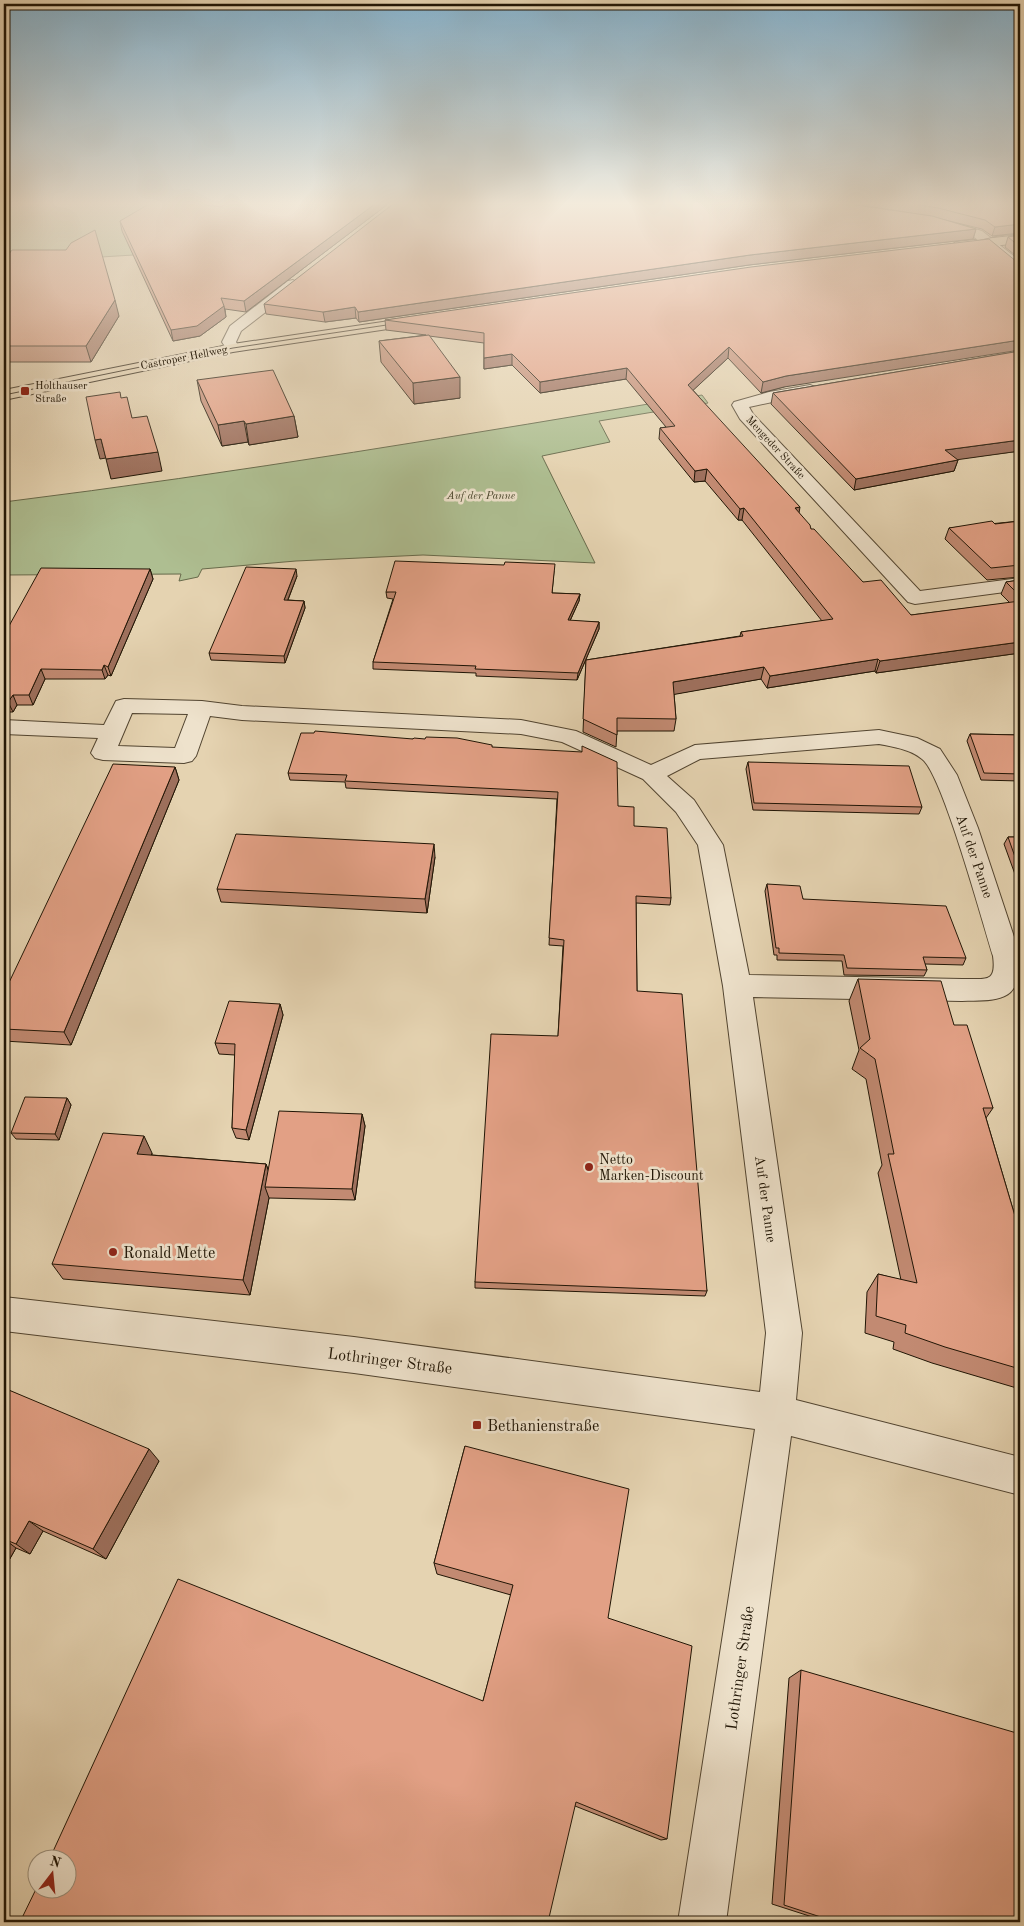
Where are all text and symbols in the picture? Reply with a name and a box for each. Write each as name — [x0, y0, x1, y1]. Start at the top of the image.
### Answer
street label: Castroper Hellweg — [140, 345, 229, 372]
place label: Holthauser Straße — [35, 381, 88, 405]
marker: Holthauser Straße — [19, 385, 31, 397]
street label: Mengeder Straße — [743, 415, 807, 481]
park label: Auf der Panne — [446, 491, 516, 502]
street label: Auf der Panne — [953, 813, 995, 900]
place label: Netto Marken-Discount — [599, 1153, 704, 1183]
street label: Auf der Panne — [752, 1155, 778, 1243]
marker: Netto Marken-Discount — [583, 1161, 595, 1173]
marker: Ronald Mette — [107, 1246, 119, 1258]
place label: Ronald Mette — [123, 1246, 215, 1262]
street label: Lothringer Straße — [327, 1346, 453, 1378]
marker: Bethanienstraße — [471, 1419, 483, 1431]
place label: Bethanienstraße — [487, 1419, 599, 1435]
street label: Lothringer Straße — [724, 1605, 758, 1731]
north arrow — [28, 1848, 78, 1898]
text: N — [48, 1854, 63, 1871]

